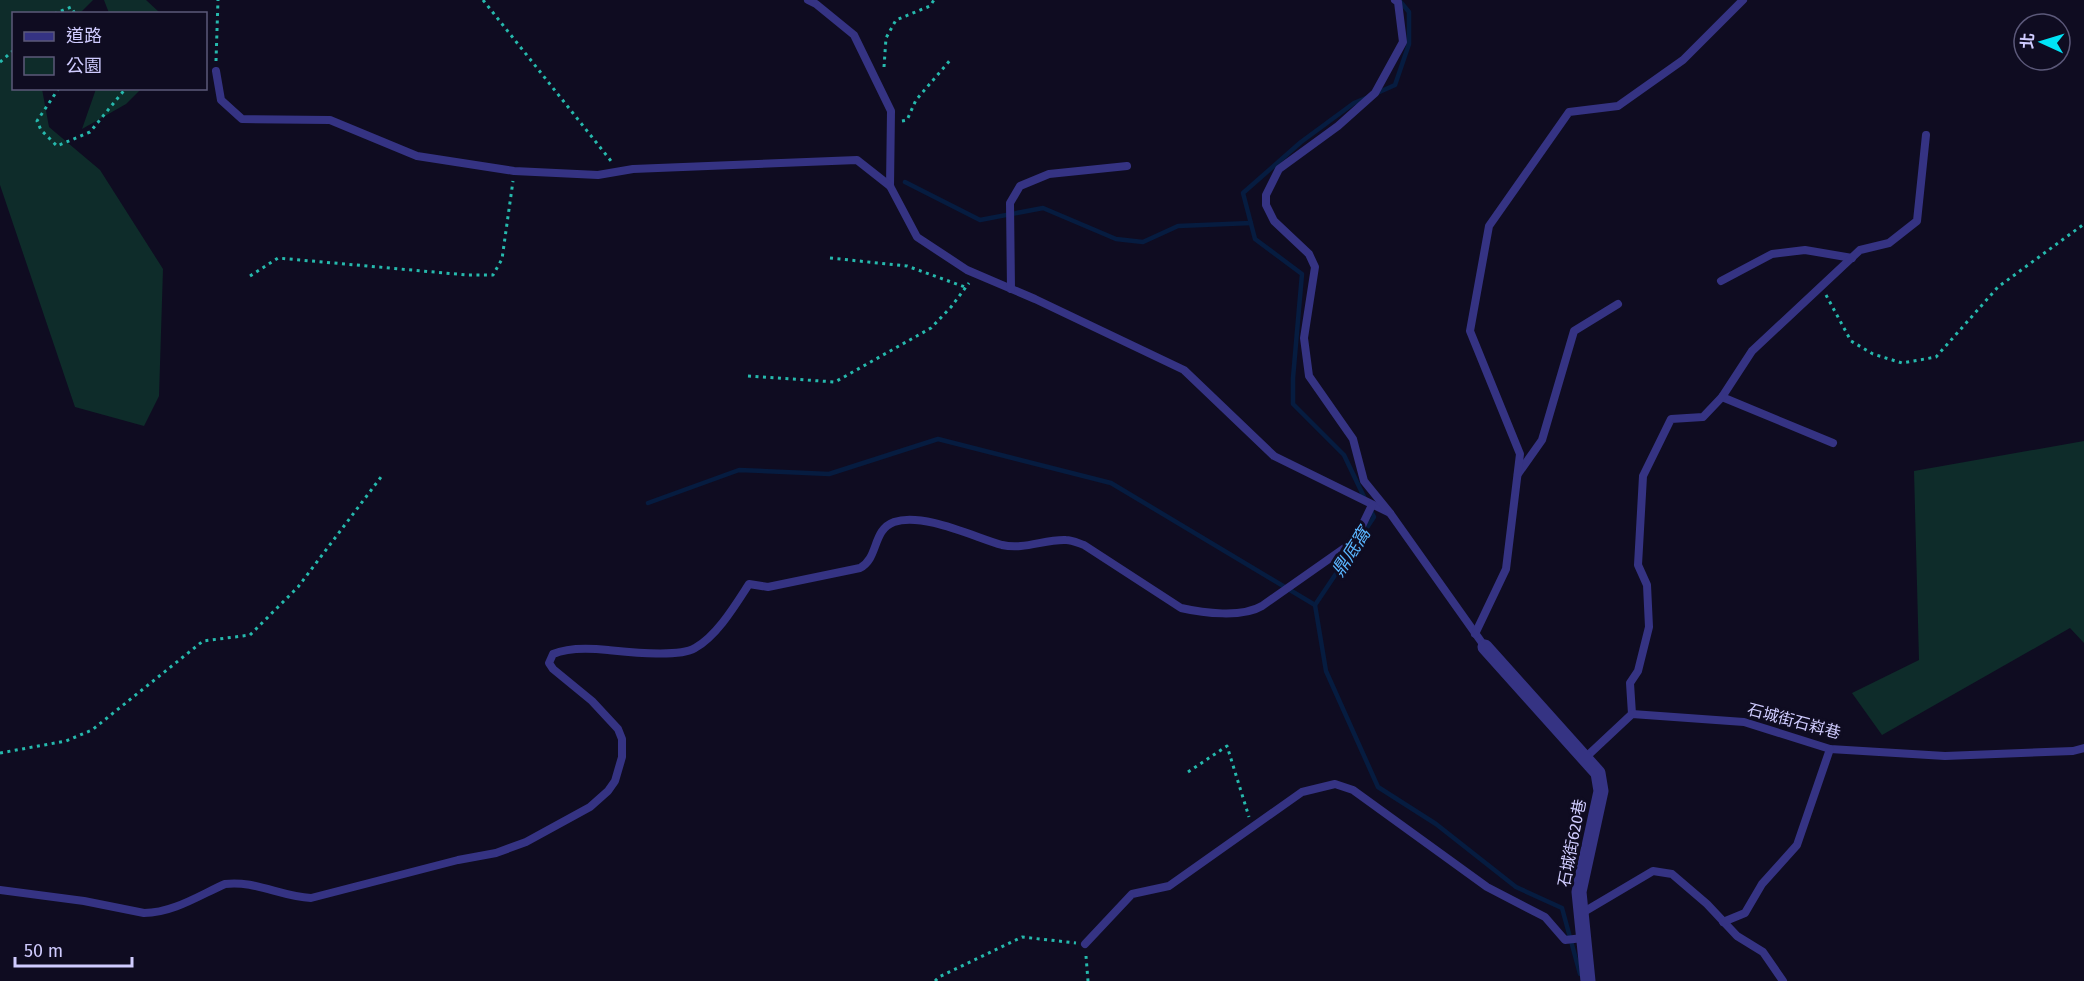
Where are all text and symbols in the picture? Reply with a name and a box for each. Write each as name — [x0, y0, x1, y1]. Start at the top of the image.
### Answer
legend — [12, 12, 207, 90]
north arrow — [2012, 12, 2072, 72]
text: 道路 — [66, 25, 102, 47]
text: 北 — [2017, 32, 2038, 50]
text: 公園 — [66, 55, 102, 77]
water label: 鼎底窩 — [1327, 521, 1377, 581]
street label: 石城街石嵙巷 — [1745, 699, 1843, 743]
street label: 石城街620巷 — [1554, 797, 1590, 889]
scale bar — [15, 930, 132, 968]
text: 50 m — [24, 940, 63, 962]

